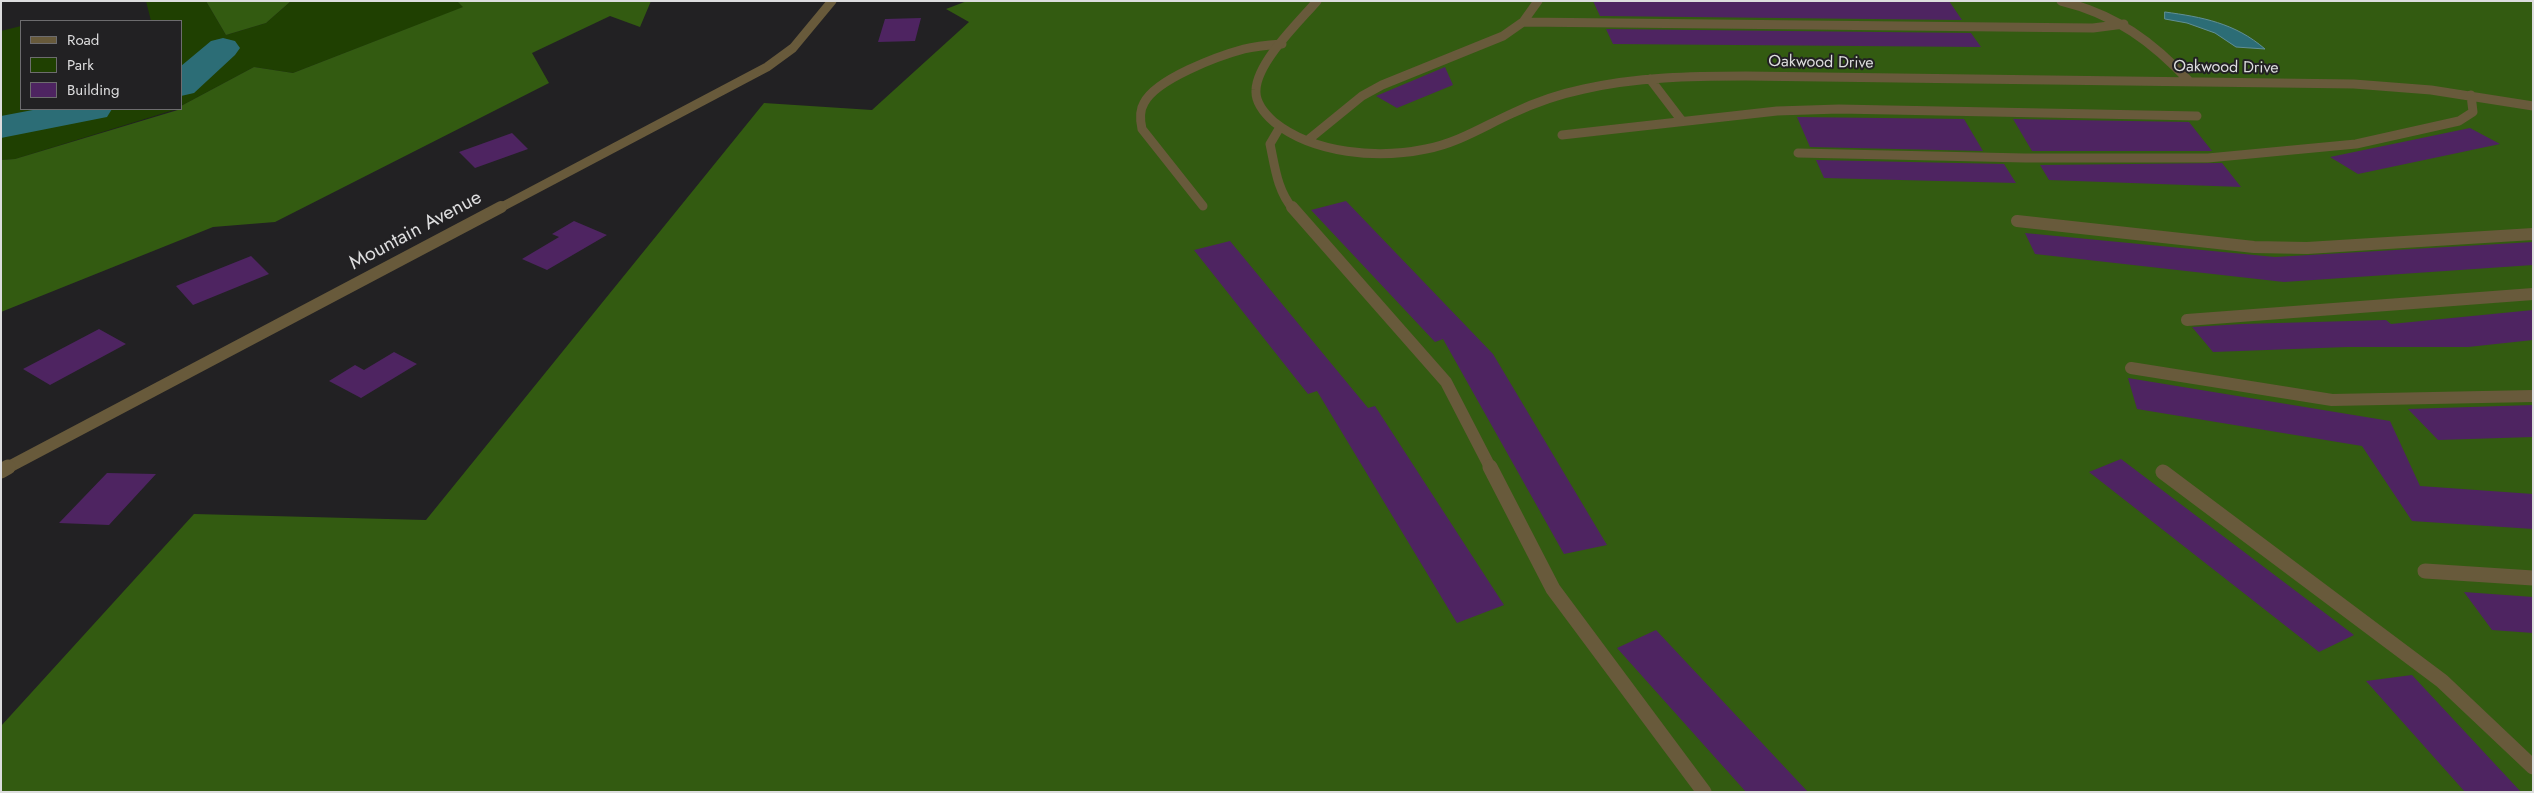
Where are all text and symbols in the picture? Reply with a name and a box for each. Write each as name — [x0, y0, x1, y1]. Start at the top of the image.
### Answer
legend — [20, 20, 182, 110]
text: Road — [67, 29, 99, 51]
street label: Oakwood Drive — [1768, 52, 1874, 74]
text: Park — [67, 54, 94, 76]
street label: Oakwood Drive — [2173, 57, 2279, 79]
text: Building — [67, 79, 119, 101]
street label: Mountain Avenue — [346, 186, 486, 276]

